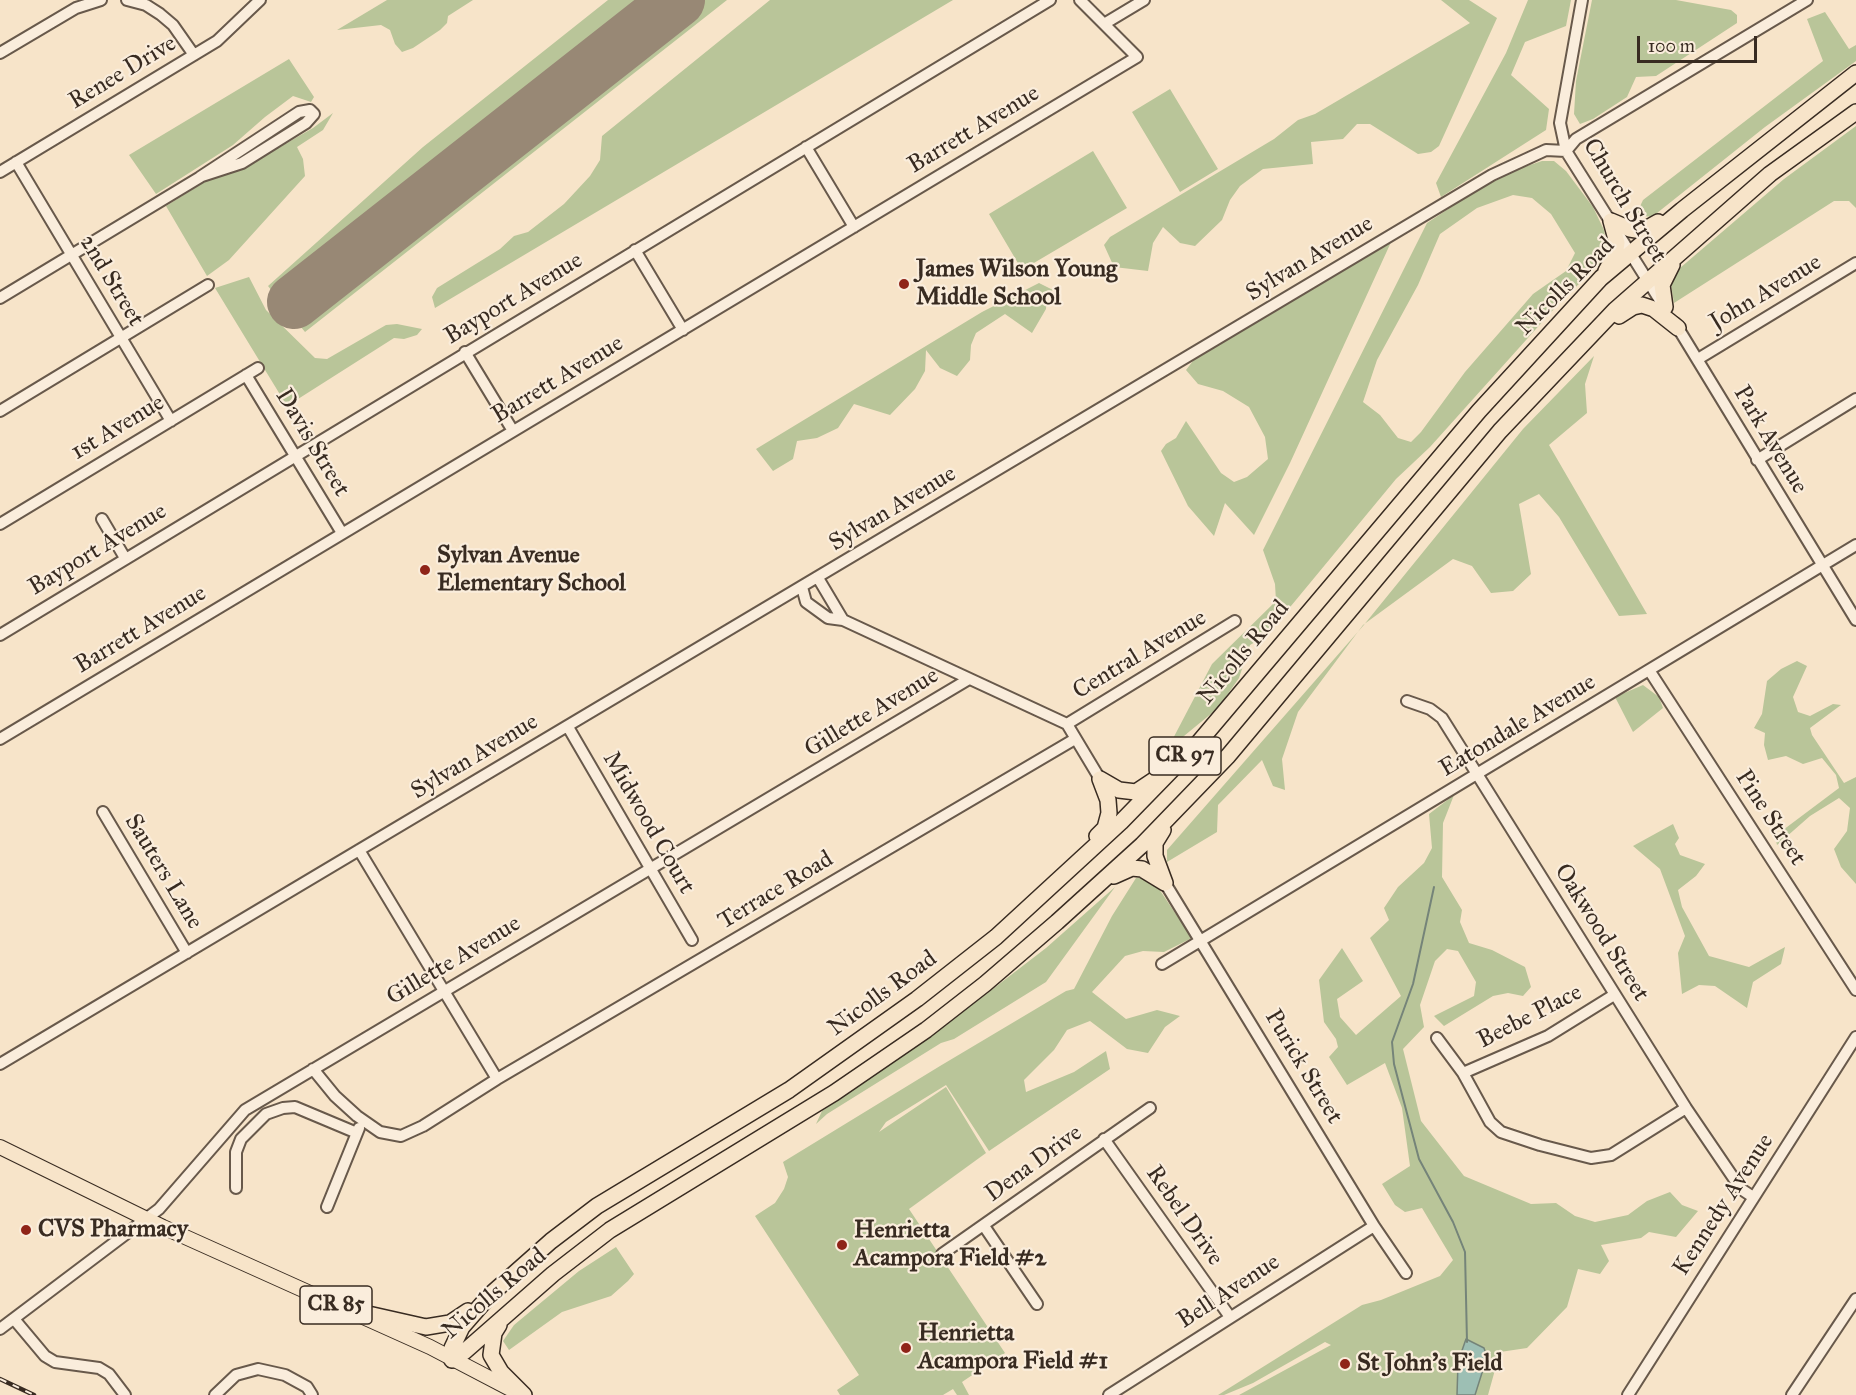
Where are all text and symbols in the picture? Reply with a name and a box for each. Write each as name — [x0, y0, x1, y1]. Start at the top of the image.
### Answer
scale bar — [1640, 24, 1760, 62]
street label: Renee Drive — [64, 30, 182, 116]
text: 100 m — [1648, 35, 1695, 57]
street label: Barrett Avenue — [903, 80, 1045, 180]
street label: Church Street — [1576, 134, 1672, 268]
street label: Sylvan Avenue — [1241, 210, 1379, 308]
street label: 2nd Street — [72, 230, 150, 332]
street label: Nicolls Road — [1511, 232, 1621, 342]
street label: Bayport Avenue — [440, 247, 588, 351]
street label: John Avenue — [1705, 248, 1827, 338]
place label: James Wilson Young Middle School — [916, 256, 1117, 312]
marker: James Wilson Young Middle School — [897, 277, 911, 291]
street label: Barrett Avenue — [487, 330, 629, 430]
street label: Park Avenue — [1727, 381, 1813, 499]
street label: Davis Street — [269, 384, 355, 502]
street label: 1st Avenue — [66, 389, 170, 467]
street label: Sylvan Avenue — [824, 460, 962, 558]
street label: Bayport Avenue — [24, 498, 172, 602]
place label: Sylvan Avenue Elementary School — [437, 542, 626, 598]
marker: Sylvan Avenue Elementary School — [418, 563, 432, 577]
street label: Barrett Avenue — [70, 580, 212, 680]
street label: Nicolls Road — [1192, 595, 1296, 711]
street label: Central Avenue — [1068, 604, 1212, 706]
street label: Gillette Avenue — [800, 662, 944, 764]
street label: Eatondale Avenue — [1435, 668, 1601, 784]
street label: Sylvan Avenue — [406, 708, 544, 806]
road number: CR 97 — [1149, 737, 1221, 775]
street label: Midwood Court — [596, 747, 700, 899]
street label: Pine Street — [1728, 765, 1812, 871]
street label: Sauters Lane — [117, 809, 209, 935]
street label: Terrace Road — [713, 845, 839, 937]
street label: Oakwood Street — [1547, 859, 1655, 1007]
street label: Gillette Avenue — [382, 910, 526, 1012]
street label: Nicolls Road — [823, 945, 943, 1043]
street label: Beebe Place — [1473, 978, 1587, 1056]
street label: Purick Street — [1258, 1005, 1348, 1129]
street label: Dena Drive — [980, 1119, 1088, 1209]
street label: Kennedy Avenue — [1668, 1129, 1780, 1281]
street label: Rebel Drive — [1139, 1160, 1229, 1272]
place label: CVS Pharmacy — [38, 1216, 188, 1244]
place label: Henrietta Acampora Field #2 — [854, 1217, 1046, 1273]
marker: CVS Pharmacy — [19, 1223, 33, 1237]
marker: Henrietta Acampora Field #2 — [835, 1238, 849, 1252]
street label: Nicolls Road — [437, 1242, 553, 1346]
street label: Bell Avenue — [1172, 1248, 1286, 1336]
road number: CR 85 — [300, 1286, 372, 1324]
place label: Henrietta Acampora Field #1 — [918, 1320, 1108, 1376]
marker: Henrietta Acampora Field #1 — [899, 1341, 913, 1355]
place label: St John's Field — [1357, 1350, 1503, 1378]
marker: St John's Field — [1338, 1357, 1352, 1371]

